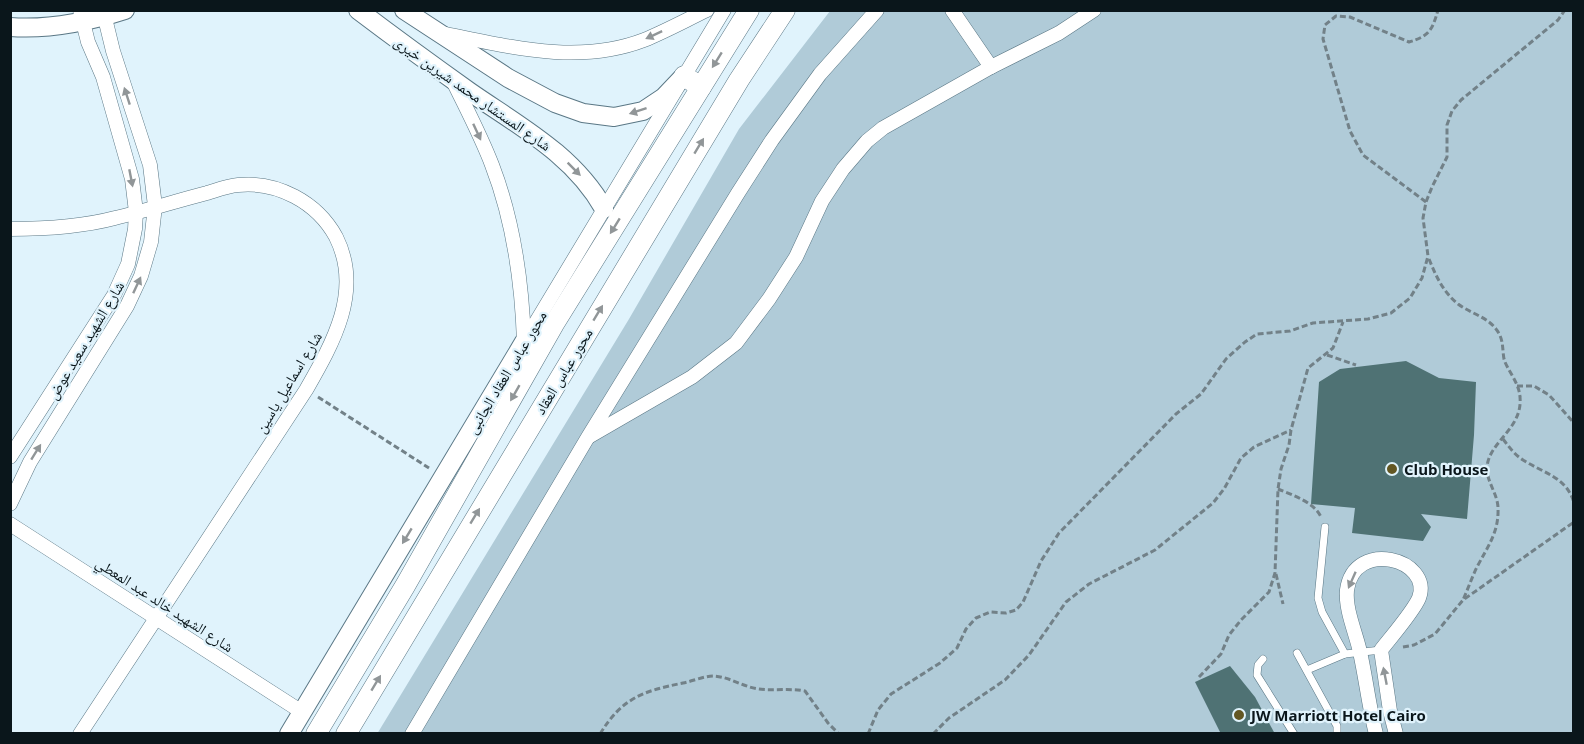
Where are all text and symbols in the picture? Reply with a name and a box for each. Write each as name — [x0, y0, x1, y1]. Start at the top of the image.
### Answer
street label: شارع المستشار محمد شيرين خيرى — [390, 31, 556, 156]
one-way arrow — [645, 31, 662, 40]
one-way arrow — [712, 52, 723, 68]
one-way arrow — [122, 87, 131, 105]
one-way arrow — [629, 107, 647, 116]
one-way arrow — [473, 123, 482, 140]
one-way arrow — [693, 138, 704, 154]
one-way arrow — [567, 162, 581, 176]
one-way arrow — [127, 169, 136, 188]
one-way arrow — [609, 218, 620, 234]
one-way arrow — [132, 275, 142, 293]
street label: شارع الشهيد سعيد عوض — [42, 277, 129, 403]
one-way arrow — [593, 304, 603, 321]
street label: محور عباس العقاد الجانبى — [461, 307, 552, 438]
street label: محور عباس العقاد — [529, 324, 598, 418]
street label: شارع اسماعيل ياسين — [250, 328, 327, 437]
one-way arrow — [510, 385, 520, 402]
one-way arrow — [31, 444, 42, 460]
place label: Club House — [1404, 459, 1488, 479]
marker: Club House — [1385, 462, 1399, 476]
one-way arrow — [470, 508, 481, 524]
one-way arrow — [402, 528, 413, 544]
street label: شارع الشهيد خالد عبد المعطي — [91, 552, 238, 659]
one-way arrow — [1347, 571, 1356, 588]
one-way arrow — [1380, 667, 1389, 686]
one-way arrow — [370, 675, 381, 691]
place label: JW Marriott Hotel Cairo — [1249, 705, 1426, 725]
marker: JW Marriott Hotel Cairo — [1232, 708, 1246, 722]

